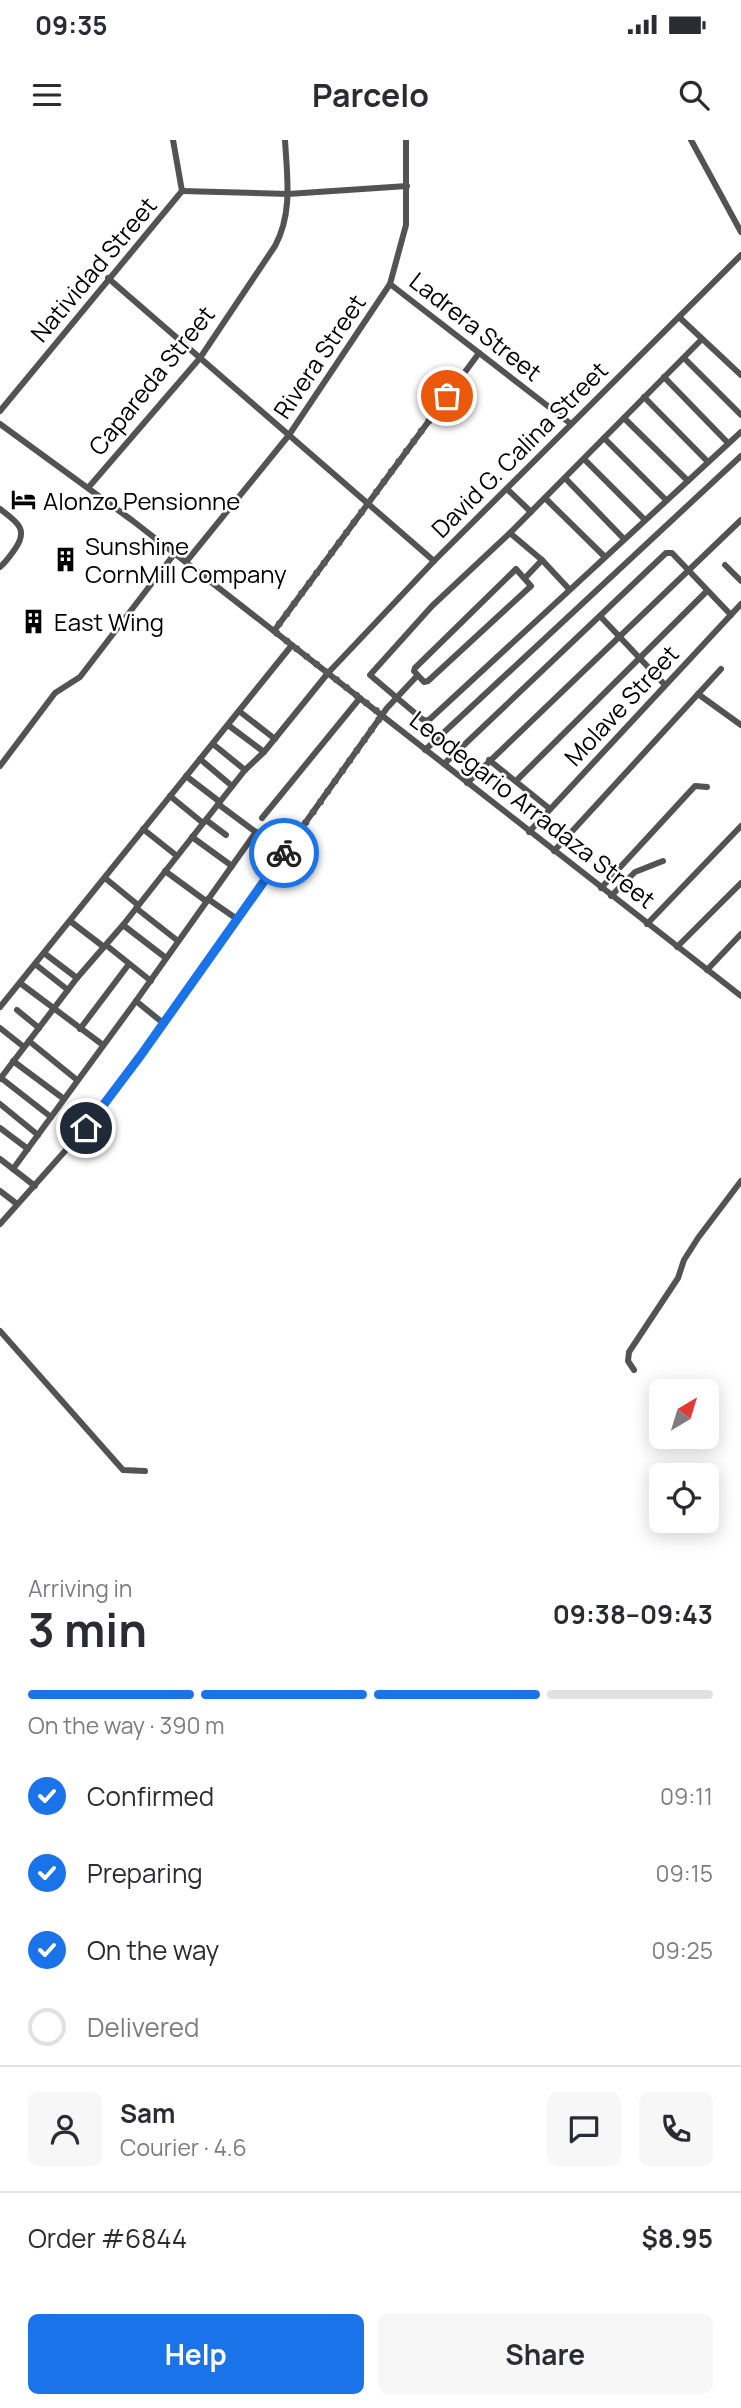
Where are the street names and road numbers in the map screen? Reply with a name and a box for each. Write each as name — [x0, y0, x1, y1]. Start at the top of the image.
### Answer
street label: Natividad Street — [23, 190, 163, 348]
street label: Ladrera Street — [403, 264, 549, 388]
street label: Rivera Street — [265, 287, 373, 425]
street label: Capareda Street — [80, 298, 222, 462]
street label: David G. Calina Street — [424, 354, 614, 544]
street label: Molave Street — [556, 637, 686, 773]
street label: Leodegario Arradaza Street — [403, 703, 663, 915]

